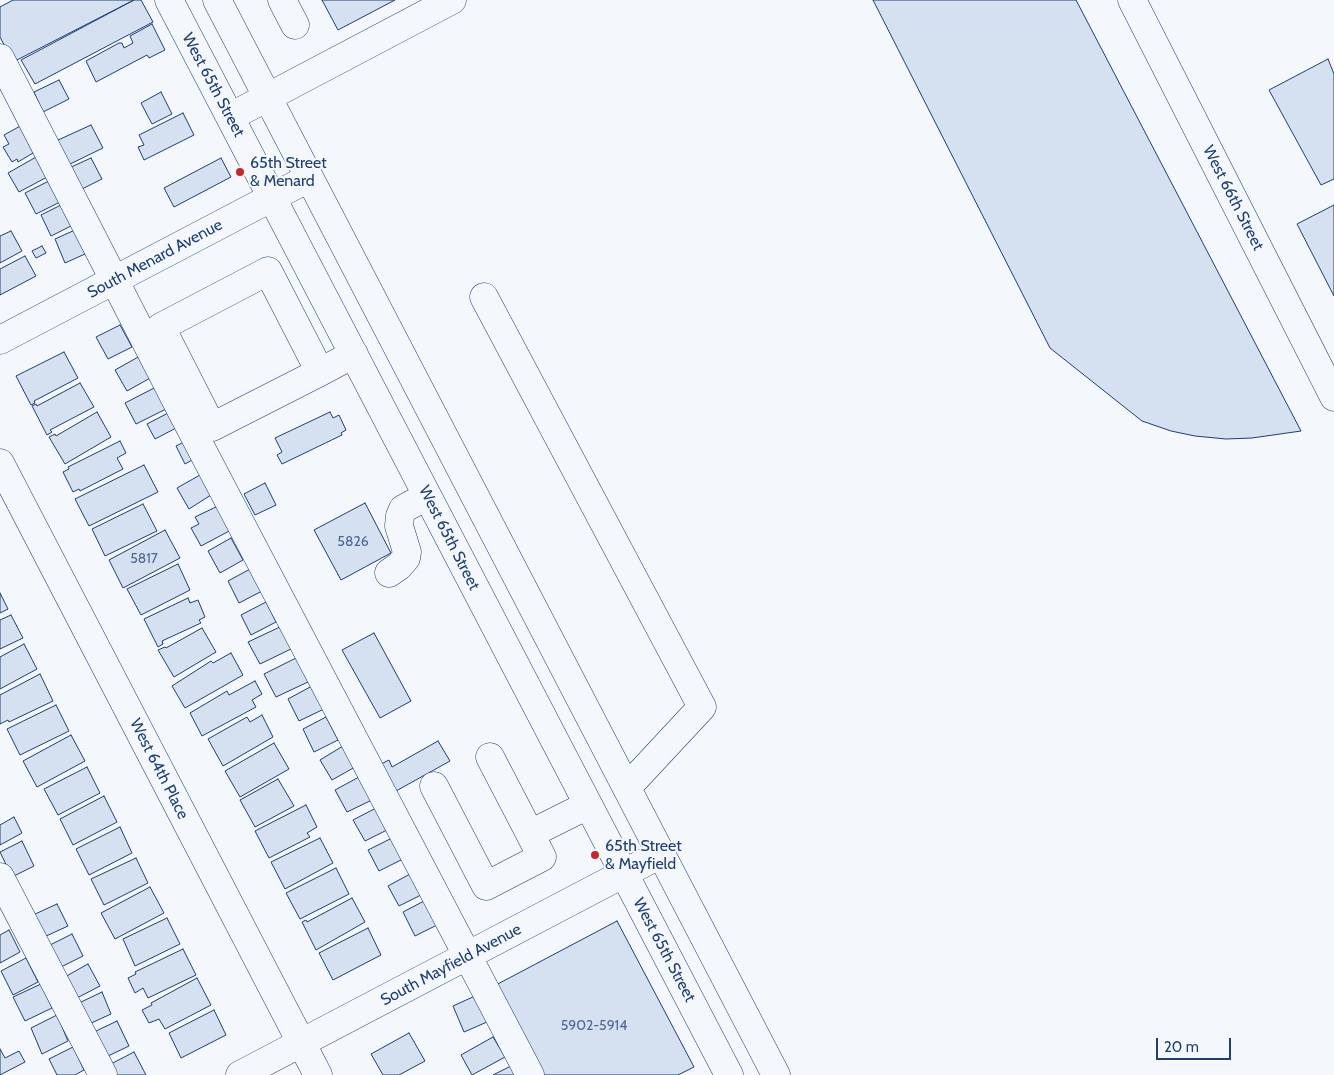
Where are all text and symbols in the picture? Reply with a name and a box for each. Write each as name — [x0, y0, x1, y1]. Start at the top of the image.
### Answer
street label: West 65th Street — [178, 30, 248, 140]
street label: West 66th Street — [1198, 142, 1268, 254]
place label: 65th Street & Menard — [250, 153, 327, 191]
marker: 65th Street & Menard — [234, 166, 246, 178]
street label: South Menard Avenue — [84, 215, 226, 303]
street label: West 65th Street — [414, 482, 484, 594]
house number: 5826 — [337, 534, 369, 550]
house number: 5817 — [130, 551, 158, 567]
street label: West 64th Place — [125, 716, 193, 822]
place label: 65th Street & Mayfield — [605, 836, 682, 874]
marker: 65th Street & Mayfield — [589, 849, 601, 861]
street label: West 65th Street — [629, 895, 699, 1005]
street label: South Mayfield Avenue — [377, 920, 525, 1010]
house number: 5902-5914 — [561, 1018, 627, 1034]
scale bar — [1159, 1028, 1234, 1060]
text: 20 m — [1164, 1038, 1199, 1056]

